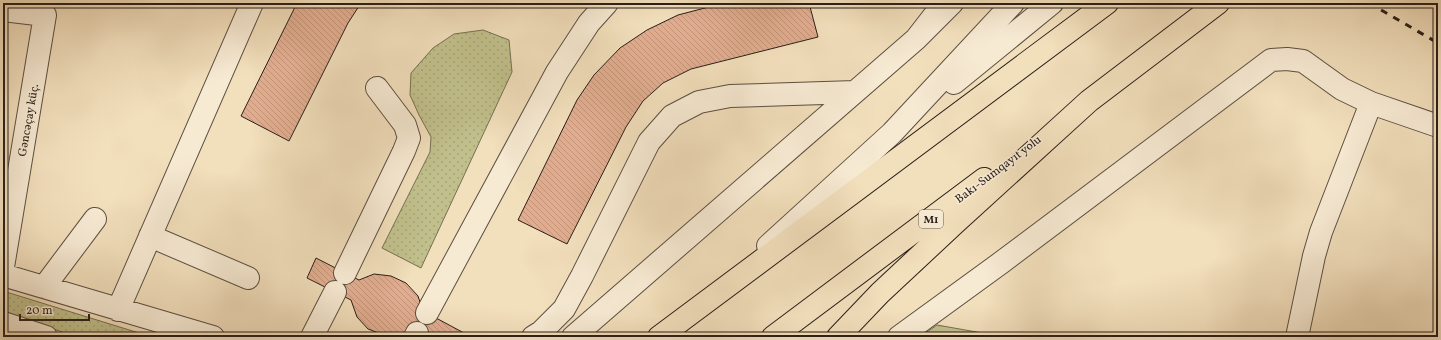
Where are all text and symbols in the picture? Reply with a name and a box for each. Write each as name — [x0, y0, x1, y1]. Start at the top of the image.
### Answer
street label: Gəncəçay küç. — [15, 82, 43, 158]
street label: Bakı-Sumqayıt yolu — [952, 132, 1045, 208]
road number: M1 — [919, 210, 943, 228]
scale bar — [20, 296, 89, 322]
text: 20 m — [26, 303, 53, 319]

